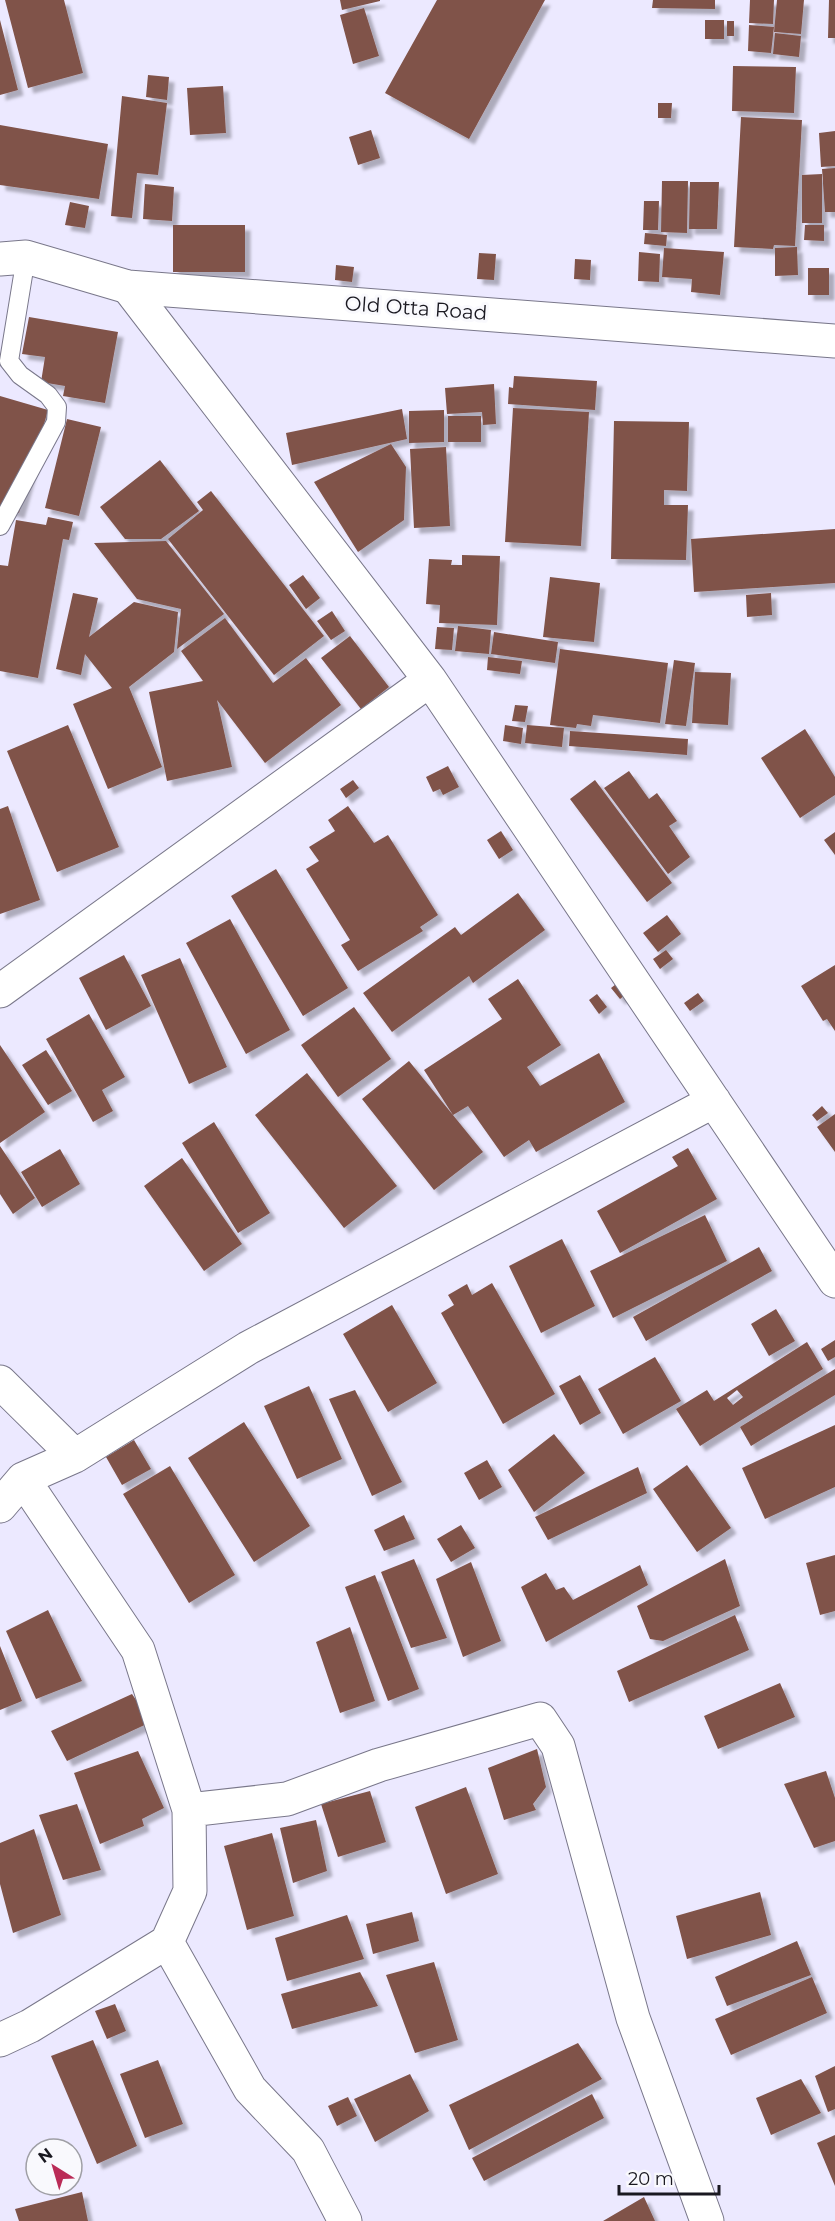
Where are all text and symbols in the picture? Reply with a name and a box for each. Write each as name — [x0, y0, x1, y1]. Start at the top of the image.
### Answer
street label: Old Otta Road — [344, 291, 488, 325]
north arrow — [24, 2137, 84, 2197]
text: N — [34, 2144, 56, 2167]
scale bar — [619, 2158, 720, 2196]
text: 20 m — [628, 2168, 674, 2190]

